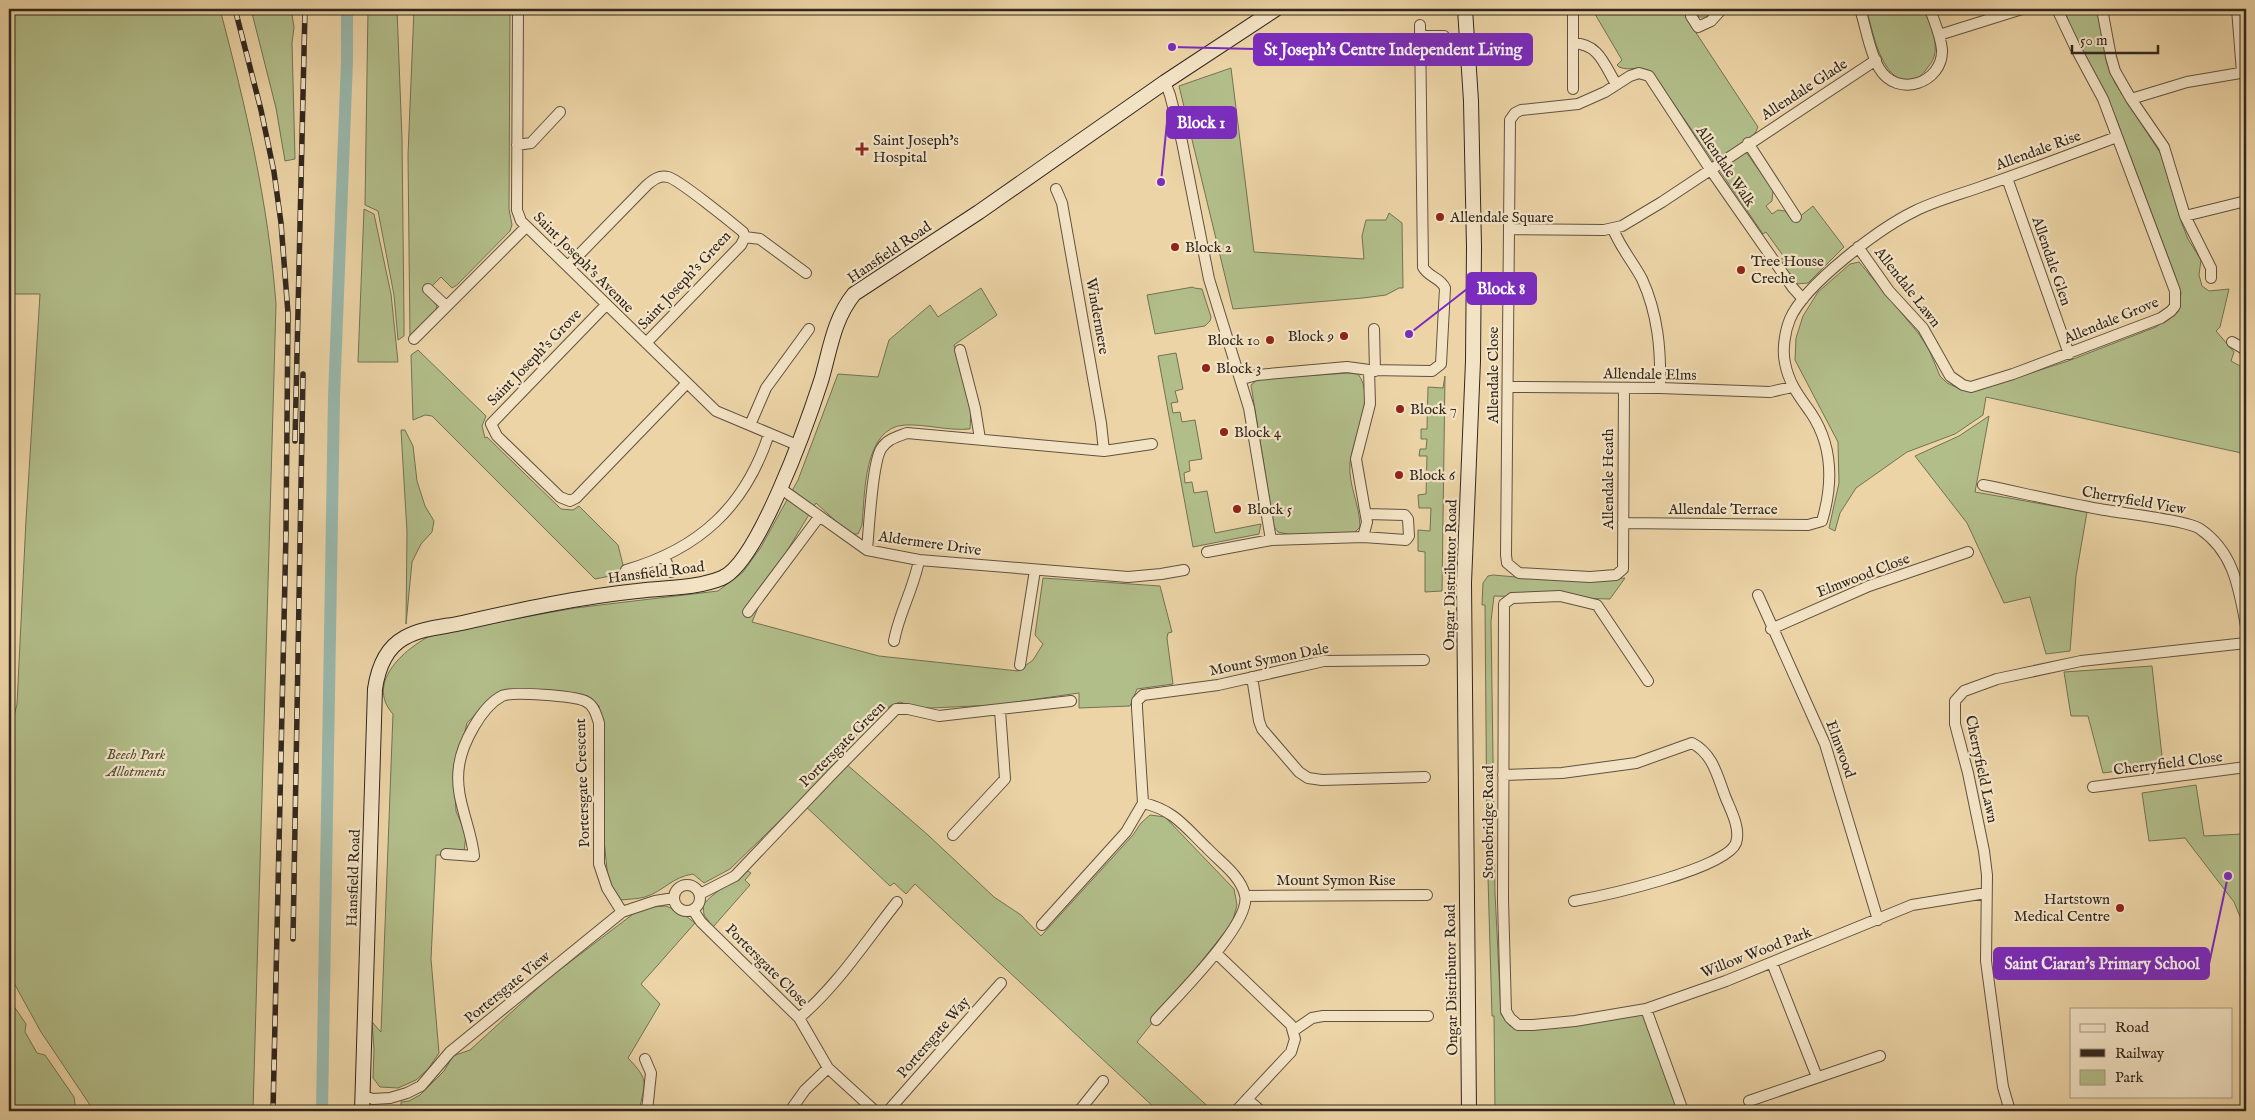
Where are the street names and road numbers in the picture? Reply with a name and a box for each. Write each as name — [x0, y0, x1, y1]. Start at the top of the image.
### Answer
street label: Allendale Glade — [1757, 54, 1851, 125]
street label: Allendale Walk — [1691, 121, 1760, 211]
street label: Allendale Rise — [1992, 126, 2084, 175]
street label: Saint Joseph's Avenue — [529, 208, 638, 317]
street label: Allendale Glen — [2027, 213, 2076, 308]
street label: Hansfield Road — [844, 217, 936, 288]
street label: Saint Joseph's Green — [634, 227, 735, 334]
street label: Allendale Lawn — [1870, 243, 1945, 331]
street label: Windermere — [1081, 276, 1114, 356]
street label: Allendale Grove — [2060, 293, 2162, 349]
street label: Saint Joseph's Grove — [483, 305, 586, 410]
street label: Allendale Close — [1484, 326, 1503, 424]
street label: Allendale Elms — [1602, 364, 1697, 385]
street label: Allendale Heath — [1599, 428, 1618, 531]
street label: Cherryfield View — [2080, 482, 2189, 519]
street label: Ongar Distributor Road — [1440, 498, 1461, 651]
street label: Allendale Terrace — [1667, 500, 1778, 519]
street label: Aldermere Drive — [876, 527, 983, 560]
street label: Elmwood Close — [1814, 549, 1912, 602]
street label: Hansfield Road — [607, 557, 707, 588]
street label: Mount Symon Dale — [1208, 639, 1331, 680]
street label: Portersgate Green — [795, 697, 889, 791]
street label: Cherryfield Lawn — [1961, 713, 2002, 825]
street label: Portersgate Crescent — [571, 718, 594, 848]
street label: Elmwood — [1821, 718, 1860, 781]
street label: Cherryfield Close — [2112, 747, 2224, 780]
street label: Stonebridge Road — [1479, 764, 1498, 879]
street label: Hansfield Road — [342, 828, 365, 927]
street label: Mount Symon Rise — [1276, 871, 1396, 890]
street label: Ongar Distributor Road — [1441, 903, 1462, 1056]
street label: Portersgate Close — [721, 920, 812, 1011]
street label: Willow Wood Park — [1698, 922, 1815, 982]
street label: Portersgate View — [460, 946, 555, 1028]
street label: Portersgate Way — [893, 992, 974, 1082]

